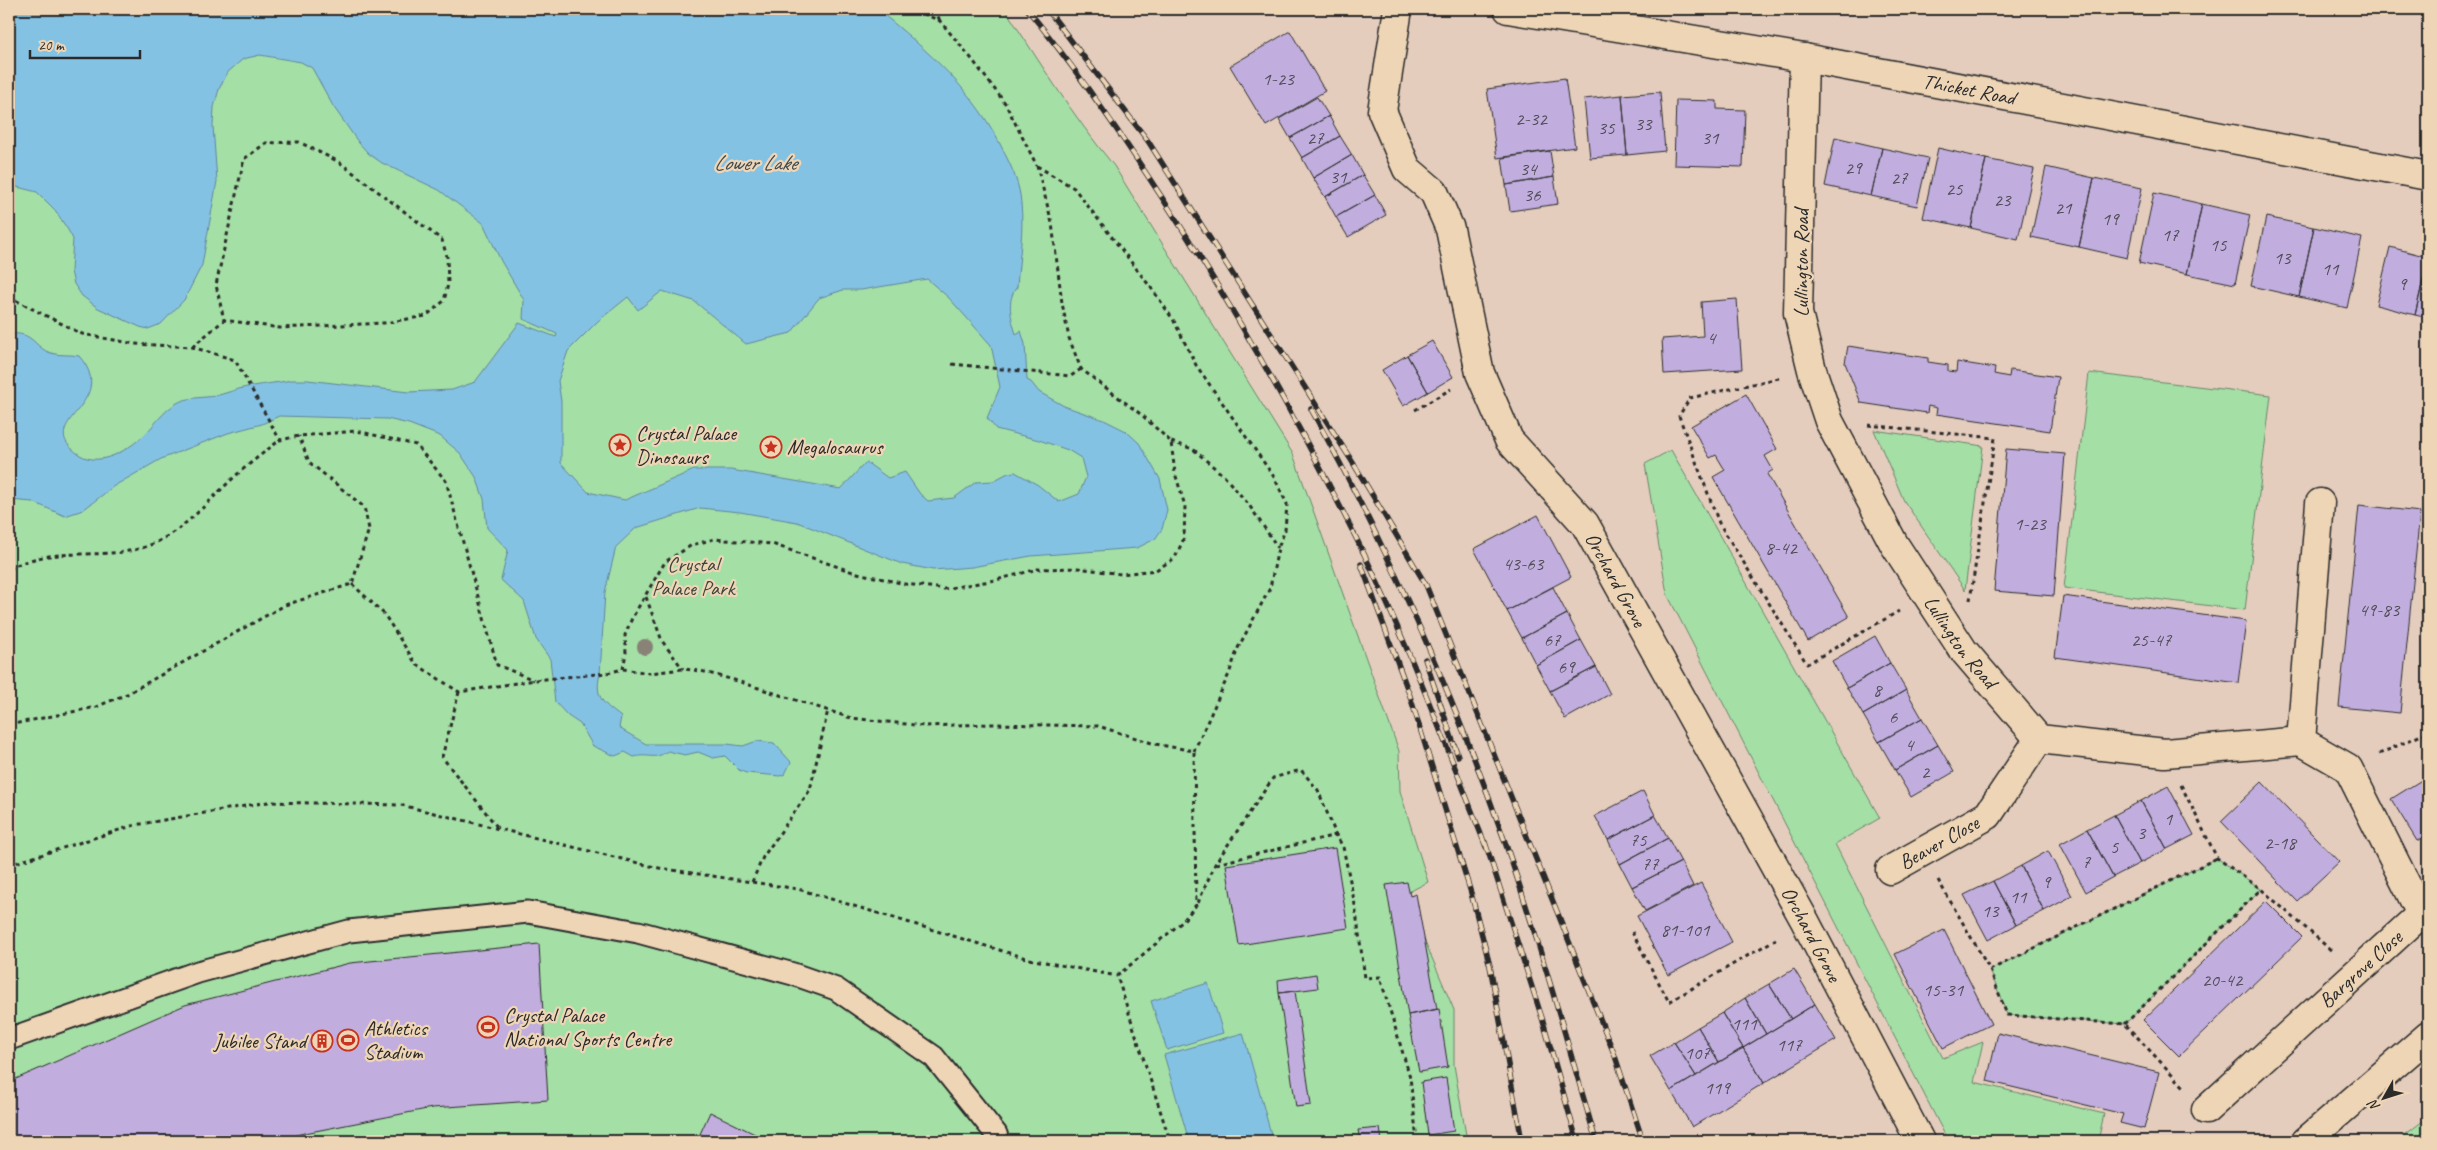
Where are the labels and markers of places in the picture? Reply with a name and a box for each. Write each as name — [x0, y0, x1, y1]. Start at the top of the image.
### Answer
place label: Crystal Palace Dinosaurs — [636, 420, 738, 470]
place icon: Crystal Palace Dinosaurs — [608, 433, 632, 457]
place label: Megalosaurus — [787, 434, 884, 460]
place icon: Megalosaurus — [759, 435, 783, 459]
place label: Crystal Palace National Sports Centre — [504, 1002, 673, 1052]
place label: Athletics Stadium — [364, 1015, 429, 1065]
sports icon: Crystal Palace National Sports Centre — [476, 1015, 500, 1039]
place label: Jubilee Stand — [213, 1028, 310, 1054]
sports icon: Athletics Stadium — [336, 1028, 360, 1052]
building icon: Jubilee Stand — [310, 1029, 334, 1053]

